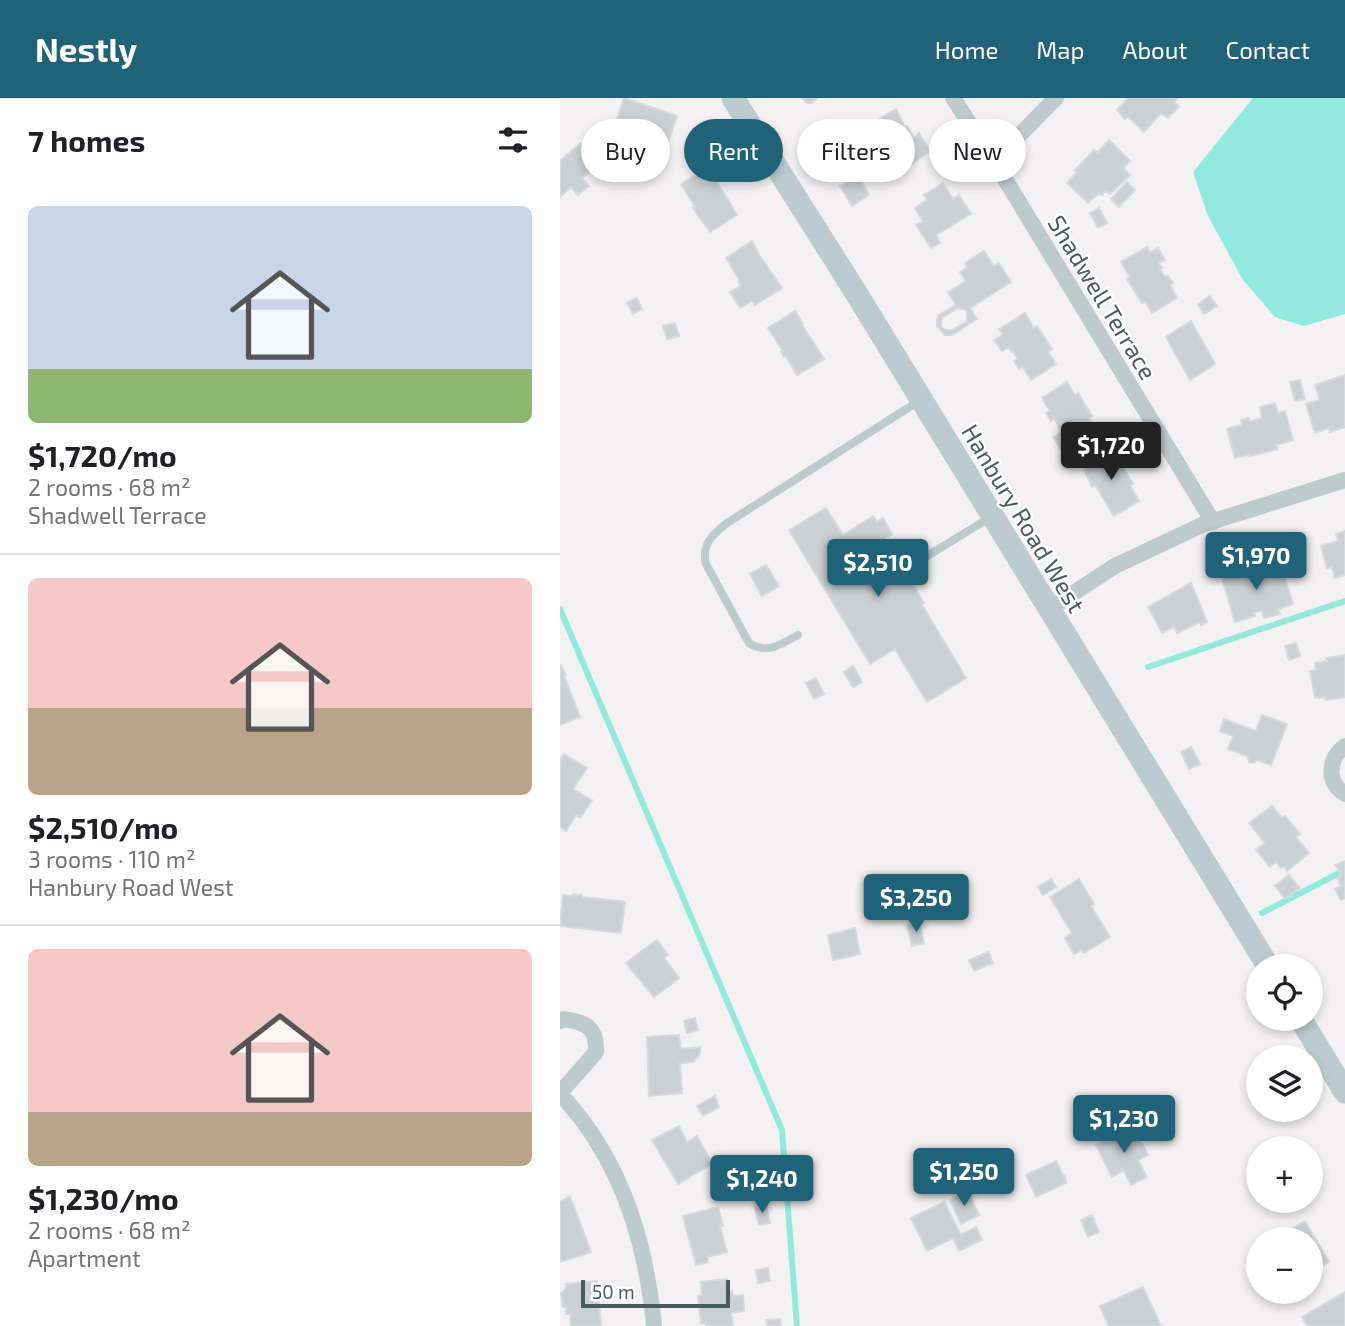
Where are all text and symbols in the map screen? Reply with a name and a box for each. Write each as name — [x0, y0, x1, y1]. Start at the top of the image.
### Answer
text: Nestly — [35, 29, 137, 69]
text: Home — [935, 35, 998, 64]
text: Map — [1036, 35, 1084, 64]
text: About — [1122, 35, 1188, 64]
text: Contact — [1226, 35, 1310, 64]
chip: Buy — [581, 119, 670, 182]
chip: Rent — [684, 119, 783, 182]
chip: Filters — [797, 119, 915, 182]
chip: New — [929, 119, 1026, 182]
icon: filters — [494, 121, 532, 159]
text: 7 homes — [28, 122, 145, 158]
street label: Shadwell Terrace — [1043, 210, 1163, 384]
icon: home — [217, 252, 343, 378]
street label: Hanbury Road West — [956, 419, 1092, 617]
pin: $1,720 — [1054, 422, 1168, 482]
text: $1,720 — [1077, 431, 1145, 459]
text: $1,720/mo — [28, 437, 177, 473]
text: 2 rooms · 68 m² — [28, 473, 191, 501]
text: Shadwell Terrace — [28, 501, 207, 529]
pin: $1,970 — [1199, 532, 1313, 592]
pin: $2,510 — [821, 540, 935, 599]
text: $1,970 — [1221, 541, 1291, 569]
text: $2,510 — [843, 548, 913, 576]
icon: home — [217, 624, 343, 750]
text: $2,510/mo — [28, 809, 178, 845]
text: 3 rooms · 110 m² — [28, 845, 195, 873]
text: Hanbury Road West — [28, 873, 234, 901]
pin: $3,250 — [859, 874, 973, 934]
text: $3,250 — [880, 883, 952, 911]
map controls — [1246, 954, 1323, 1304]
button: locate — [1246, 954, 1323, 1031]
icon: home — [217, 995, 343, 1121]
button: layers — [1246, 1045, 1323, 1122]
pin: $1,230 — [1067, 1096, 1181, 1155]
text: $1,230 — [1089, 1104, 1159, 1132]
button: + — [1246, 1136, 1323, 1213]
pin: $1,250 — [907, 1148, 1021, 1208]
pin: $1,240 — [705, 1156, 819, 1215]
text: $1,250 — [929, 1157, 999, 1185]
text: $1,240 — [726, 1164, 798, 1192]
text: $1,230/mo — [28, 1180, 179, 1216]
text: 2 rooms · 68 m² — [28, 1216, 191, 1244]
button: − — [1246, 1227, 1323, 1304]
text: Apartment — [28, 1244, 141, 1272]
scale bar — [581, 1277, 730, 1309]
text: 50 m — [592, 1280, 635, 1303]

